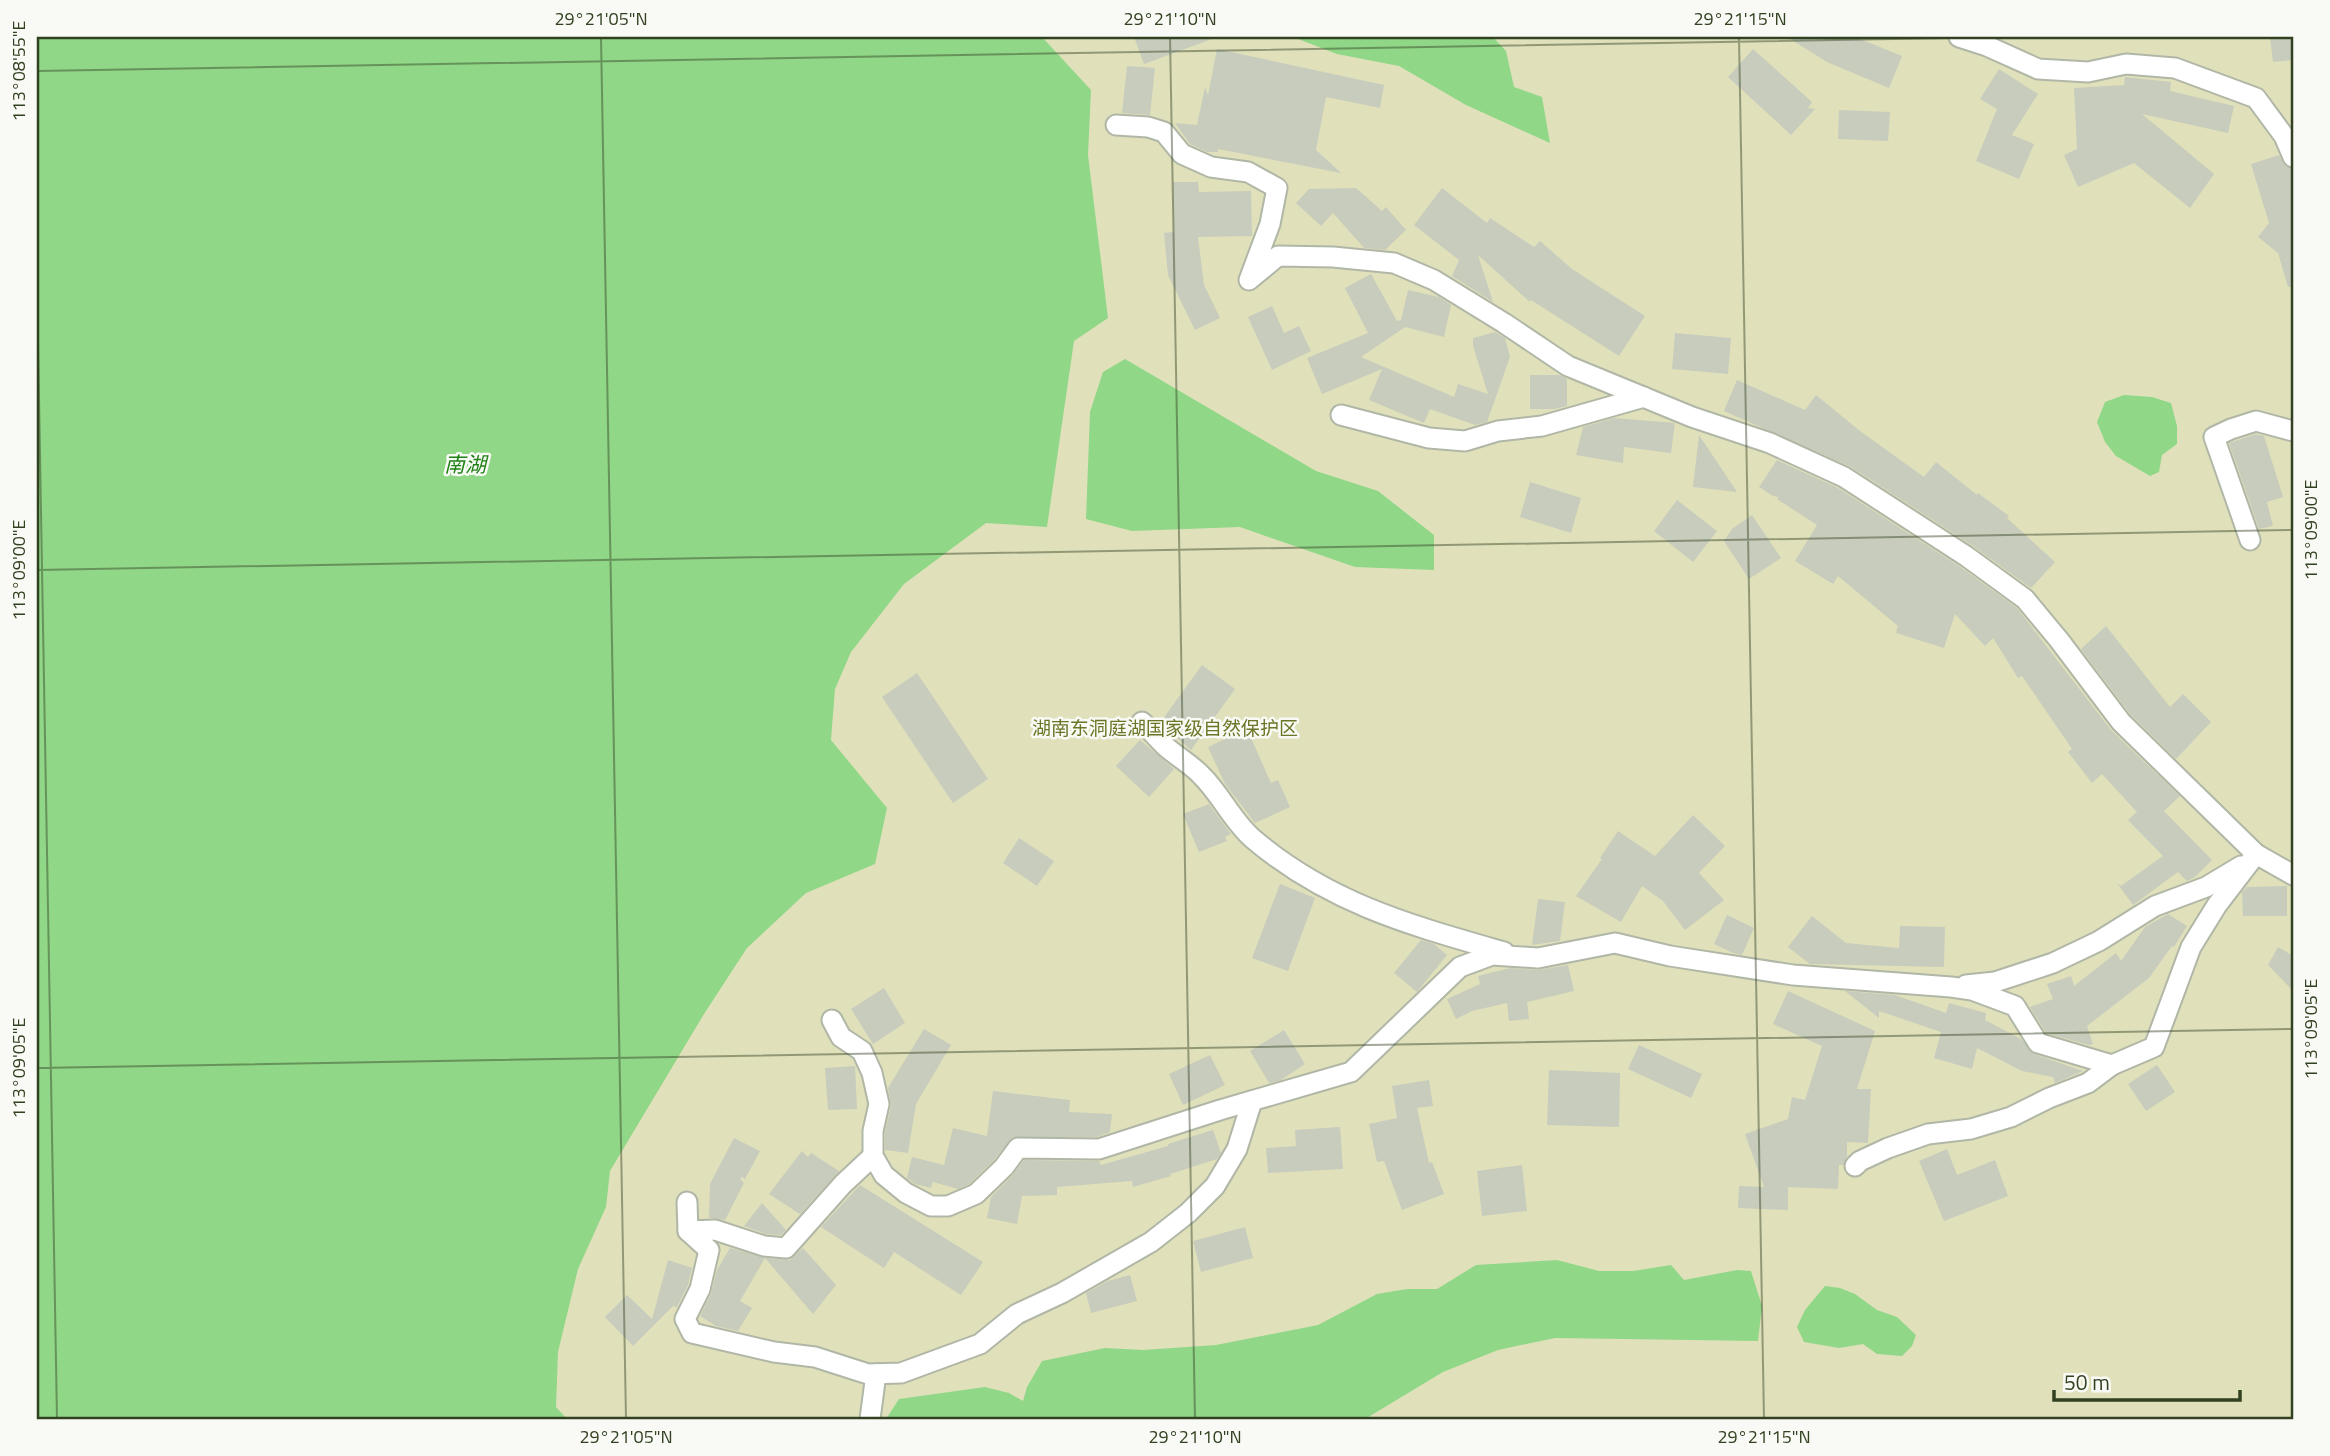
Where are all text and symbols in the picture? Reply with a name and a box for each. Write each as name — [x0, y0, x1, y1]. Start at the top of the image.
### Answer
text: 29°21'05"N — [554, 5, 648, 32]
text: 29°21'10"N — [1123, 5, 1217, 32]
text: 29°21'15"N — [1693, 5, 1787, 32]
text: 113°08'55"E — [5, 20, 32, 122]
water label: 南湖 — [444, 448, 489, 480]
text: 113°09'00"E — [2297, 479, 2324, 581]
text: 113°09'00"E — [5, 519, 32, 621]
park label: 湖南东洞庭湖国家级自然保护区 — [1032, 713, 1298, 742]
text: 113°09'05"E — [2297, 978, 2324, 1080]
text: 113°09'05"E — [5, 1017, 32, 1119]
scale bar — [2054, 1358, 2239, 1402]
text: 50 m — [2064, 1366, 2110, 1398]
text: 29°21'05"N — [579, 1423, 673, 1450]
text: 29°21'10"N — [1148, 1423, 1242, 1450]
text: 29°21'15"N — [1717, 1423, 1811, 1450]

